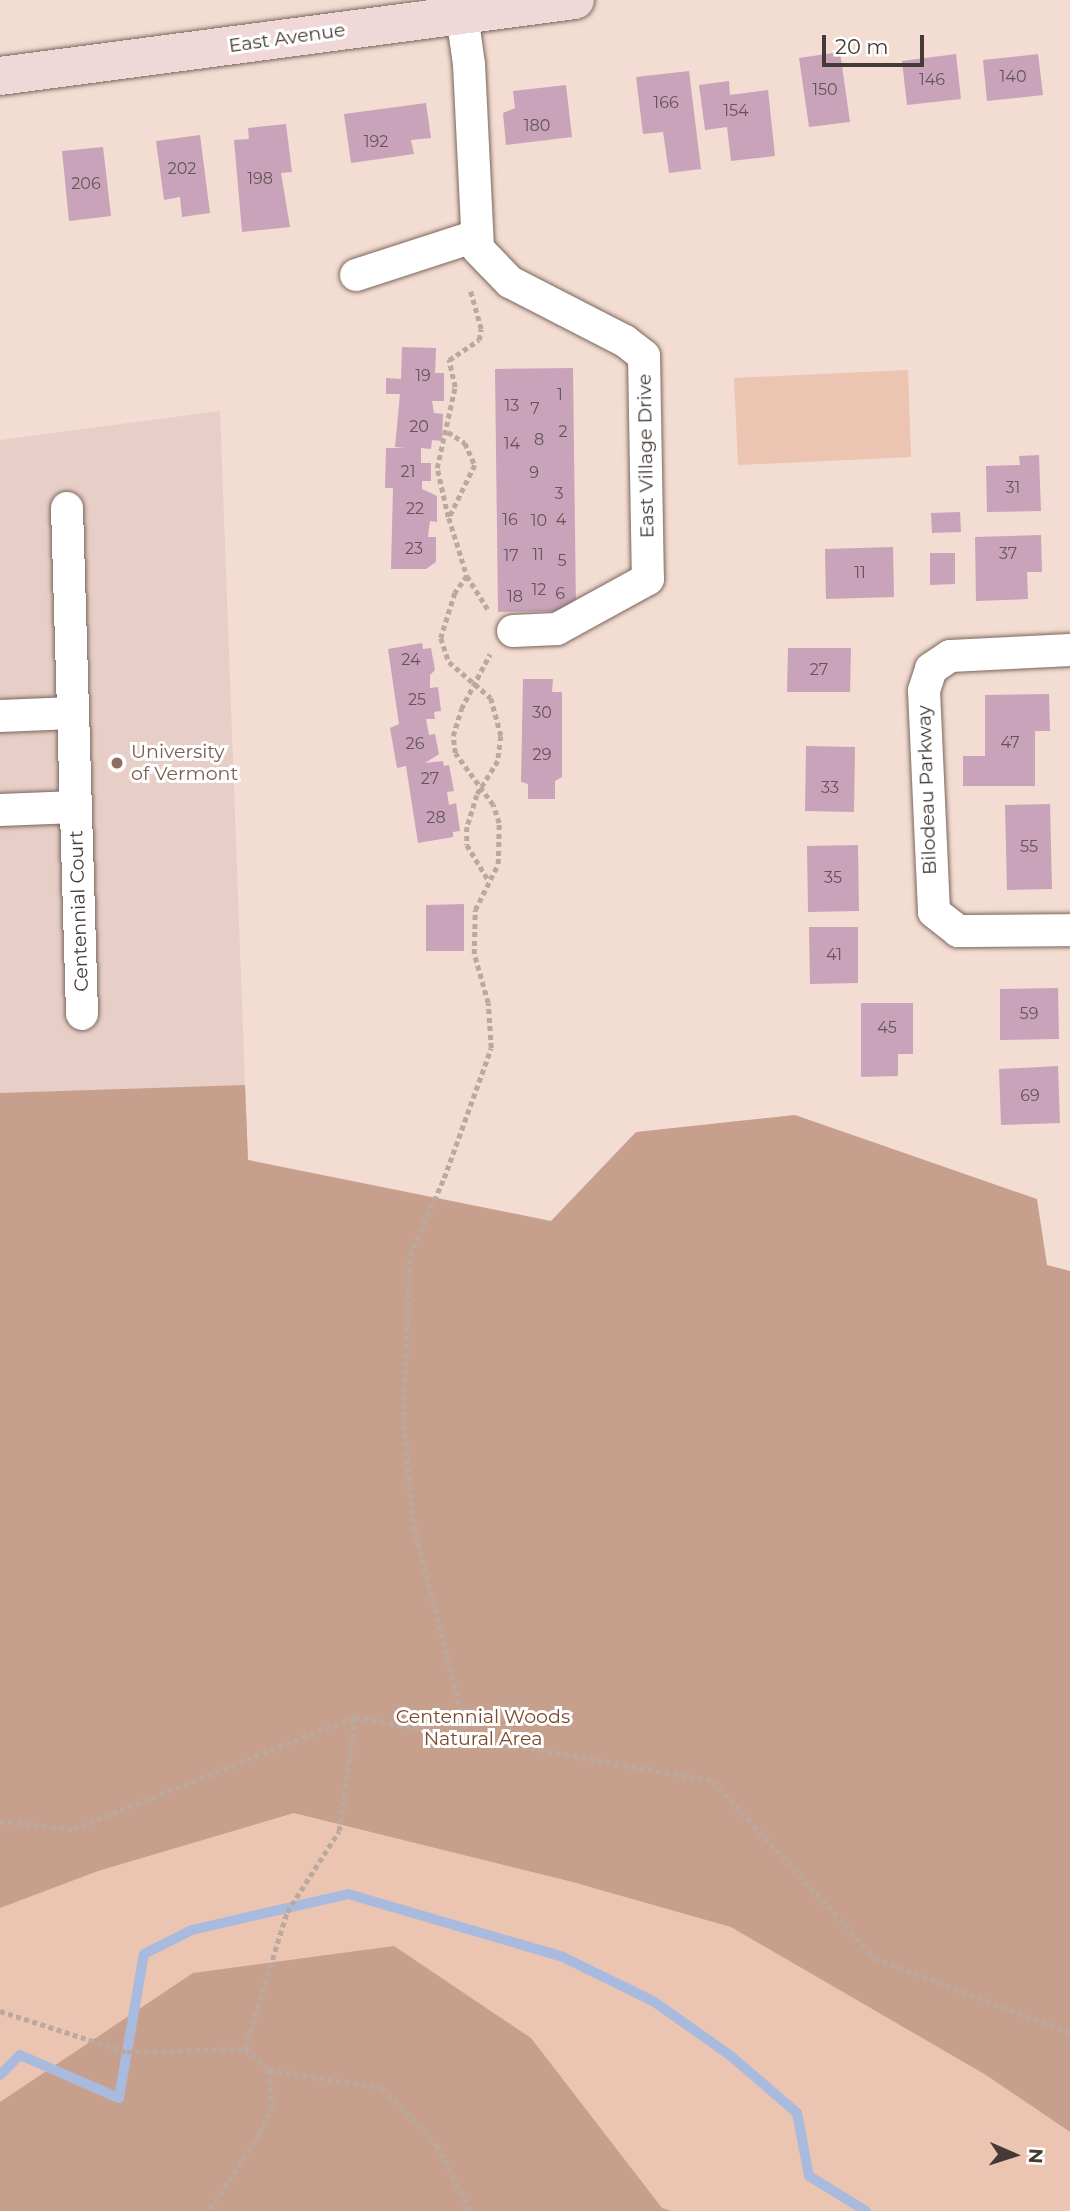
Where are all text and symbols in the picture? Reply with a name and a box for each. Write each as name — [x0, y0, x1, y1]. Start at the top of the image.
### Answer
street label: East Avenue — [227, 19, 347, 57]
scale bar — [825, 21, 926, 65]
text: 20 m — [835, 34, 889, 59]
house number: 140 — [1000, 67, 1026, 87]
house number: 146 — [919, 70, 945, 90]
house number: 150 — [812, 80, 838, 100]
house number: 166 — [653, 93, 679, 113]
house number: 154 — [723, 101, 749, 121]
house number: 180 — [524, 116, 550, 136]
house number: 192 — [364, 132, 388, 152]
house number: 202 — [168, 159, 196, 179]
house number: 198 — [247, 169, 273, 189]
house number: 206 — [71, 174, 101, 194]
house number: 19 — [415, 366, 431, 386]
street label: East Village Drive — [633, 374, 659, 538]
house number: 1 — [557, 385, 563, 405]
house number: 13 — [505, 396, 519, 416]
house number: 7 — [530, 399, 540, 419]
house number: 20 — [409, 417, 429, 437]
house number: 2 — [558, 422, 568, 442]
house number: 8 — [534, 430, 544, 450]
house number: 14 — [504, 434, 520, 454]
house number: 21 — [401, 462, 415, 482]
house number: 9 — [529, 463, 539, 483]
house number: 31 — [1006, 478, 1020, 498]
house number: 3 — [554, 484, 564, 504]
house number: 22 — [406, 499, 424, 519]
house number: 16 — [502, 510, 518, 530]
house number: 4 — [556, 510, 566, 530]
house number: 10 — [531, 511, 547, 531]
house number: 23 — [405, 539, 423, 559]
house number: 37 — [999, 544, 1017, 564]
house number: 11 — [532, 545, 544, 565]
house number: 17 — [503, 546, 519, 566]
house number: 5 — [557, 551, 567, 571]
house number: 11 — [854, 563, 866, 583]
house number: 12 — [532, 580, 546, 600]
house number: 6 — [555, 584, 565, 604]
house number: 18 — [507, 587, 523, 607]
house number: 24 — [401, 650, 421, 670]
house number: 27 — [810, 660, 828, 680]
house number: 25 — [408, 690, 426, 710]
house number: 30 — [532, 703, 552, 723]
street label: Bilodeau Parkway — [913, 705, 941, 875]
house number: 47 — [1000, 733, 1020, 753]
house number: 26 — [406, 734, 424, 754]
place label: University of Vermont — [131, 741, 238, 785]
house number: 29 — [533, 745, 551, 765]
marker: University of Vermont — [109, 755, 125, 771]
house number: 27 — [421, 769, 439, 789]
house number: 33 — [821, 778, 839, 798]
house number: 28 — [426, 808, 446, 828]
street label: Centennial Court — [65, 830, 93, 992]
house number: 55 — [1020, 837, 1038, 857]
house number: 35 — [824, 868, 842, 888]
house number: 41 — [826, 945, 842, 965]
house number: 59 — [1020, 1004, 1038, 1024]
house number: 45 — [877, 1018, 897, 1038]
house number: 69 — [1020, 1086, 1040, 1106]
park label: Centennial Woods Natural Area — [396, 1706, 570, 1750]
north arrow — [979, 2120, 1049, 2190]
text: N — [1024, 2148, 1047, 2164]

